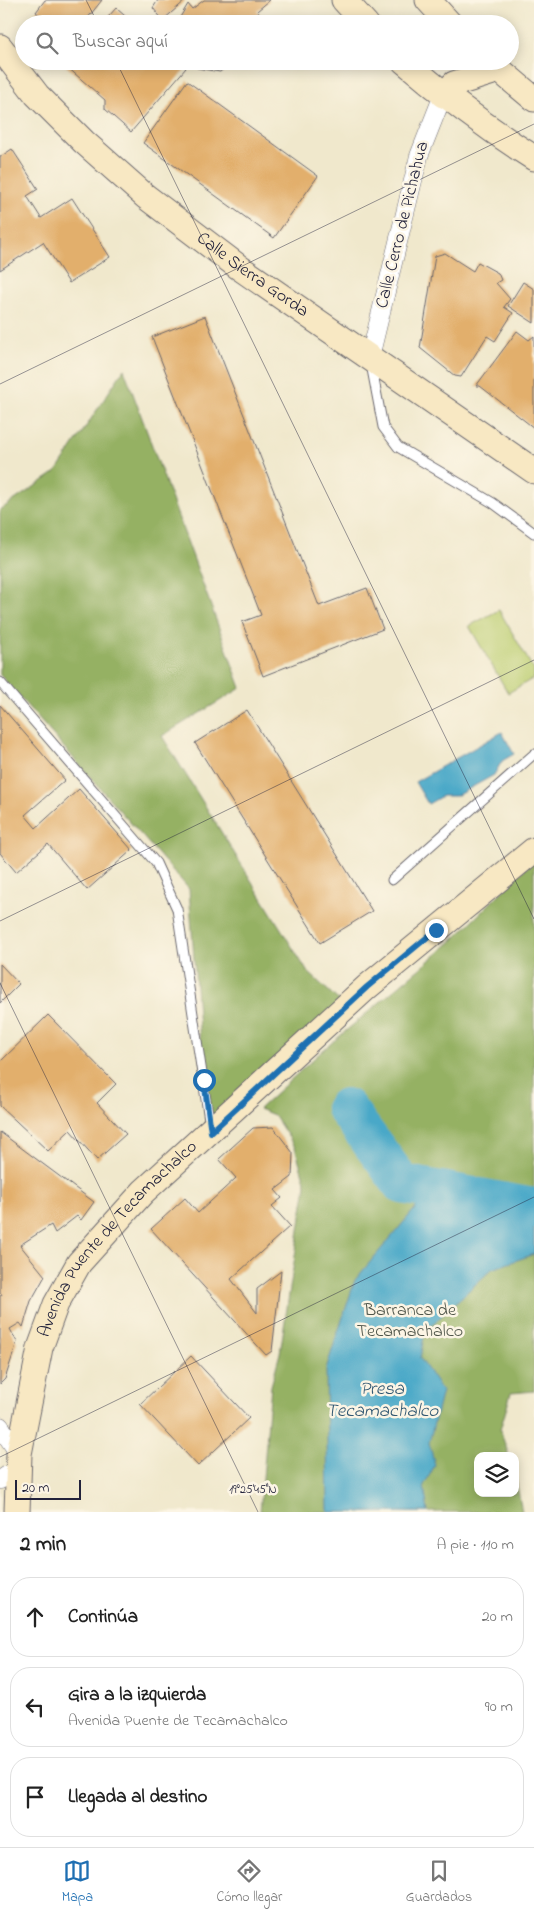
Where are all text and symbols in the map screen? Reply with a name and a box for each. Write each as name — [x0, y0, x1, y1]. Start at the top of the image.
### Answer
search box — [15, 15, 519, 70]
icon: search — [33, 29, 61, 57]
text: Buscar aquí — [73, 29, 168, 56]
street label: Calle Cerro de Pichahua — [370, 139, 436, 311]
street label: Calle Sierra Gorda — [191, 226, 314, 324]
route end — [425, 919, 448, 942]
route start — [193, 1069, 216, 1092]
street label: Avenida Puente de Tecamachalco — [32, 1135, 204, 1341]
park label: Barranca de Tecamachalco — [357, 1298, 463, 1345]
water label: Presa Tecamachalco — [326, 1376, 439, 1425]
map controls — [474, 1452, 519, 1497]
button: layers — [474, 1452, 519, 1497]
scale bar — [15, 1477, 81, 1500]
text: 20 m — [22, 1478, 49, 1499]
text: 19°25'45"N — [229, 1481, 277, 1499]
text: 2 min — [20, 1530, 66, 1560]
text: A pie · 110 m — [436, 1533, 514, 1557]
icon: ahead — [21, 1603, 49, 1631]
text: Continúa — [68, 1604, 138, 1631]
text: 20 m — [482, 1605, 513, 1629]
text: Gira a la izquierda — [68, 1682, 206, 1709]
icon: left — [21, 1693, 49, 1721]
text: 90 m — [485, 1695, 513, 1719]
text: Avenida Puente de Tecamachalco — [68, 1709, 288, 1733]
icon: arrive — [21, 1783, 49, 1811]
text: Llegada al destino — [68, 1784, 207, 1811]
tab: Mapa — [62, 1857, 93, 1908]
tab: Cómo llegar — [217, 1857, 282, 1908]
tab: Guardados — [406, 1857, 472, 1908]

